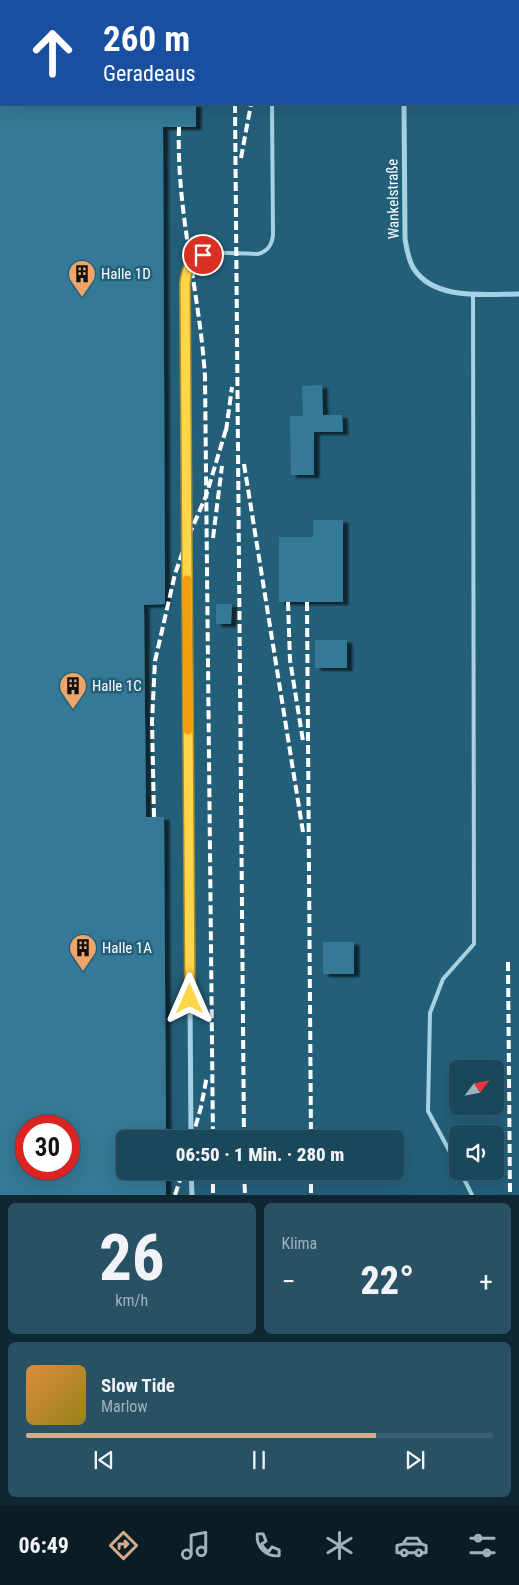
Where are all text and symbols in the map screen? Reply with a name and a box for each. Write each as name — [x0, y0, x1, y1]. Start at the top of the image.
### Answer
text: 260 m — [103, 19, 190, 60]
icon: ahead — [20, 20, 85, 85]
text: Geradeaus — [103, 61, 196, 86]
street label: Wankelstraße — [383, 159, 403, 239]
pin — [182, 234, 224, 276]
icon: arrive — [189, 241, 217, 269]
building icon: Halle 1D — [67, 259, 97, 298]
place label: Halle 1D — [101, 265, 151, 283]
building icon: Halle 1C — [58, 671, 88, 710]
place label: Halle 1C — [92, 677, 142, 695]
building icon: Halle 1A — [68, 933, 98, 972]
place label: Halle 1A — [102, 939, 152, 957]
position arrow — [163, 972, 215, 1024]
north arrow — [449, 1060, 504, 1115]
map controls — [449, 1060, 504, 1180]
speed limit sign: 30 — [15, 1115, 80, 1180]
button: sound — [449, 1125, 504, 1180]
text: 06:50 · 1 Min. · 280 m — [176, 1143, 344, 1166]
text: 26 — [99, 1220, 165, 1296]
text: Klima — [282, 1234, 317, 1253]
text: 22° — [361, 1259, 414, 1303]
text: − — [282, 1265, 296, 1298]
text: + — [479, 1265, 493, 1298]
text: km/h — [115, 1291, 148, 1310]
text: Slow Tide — [101, 1374, 175, 1397]
text: Marlow — [101, 1397, 148, 1416]
icon: previous — [90, 1446, 118, 1474]
icon: pause — [245, 1446, 273, 1474]
icon: next — [401, 1446, 429, 1474]
icon: directions — [106, 1528, 141, 1563]
icon: music — [178, 1528, 213, 1563]
icon: phone — [250, 1528, 285, 1563]
icon: climate — [322, 1528, 357, 1563]
icon: car — [394, 1528, 429, 1563]
icon: filters — [465, 1528, 500, 1563]
text: 06:49 — [18, 1533, 69, 1558]

